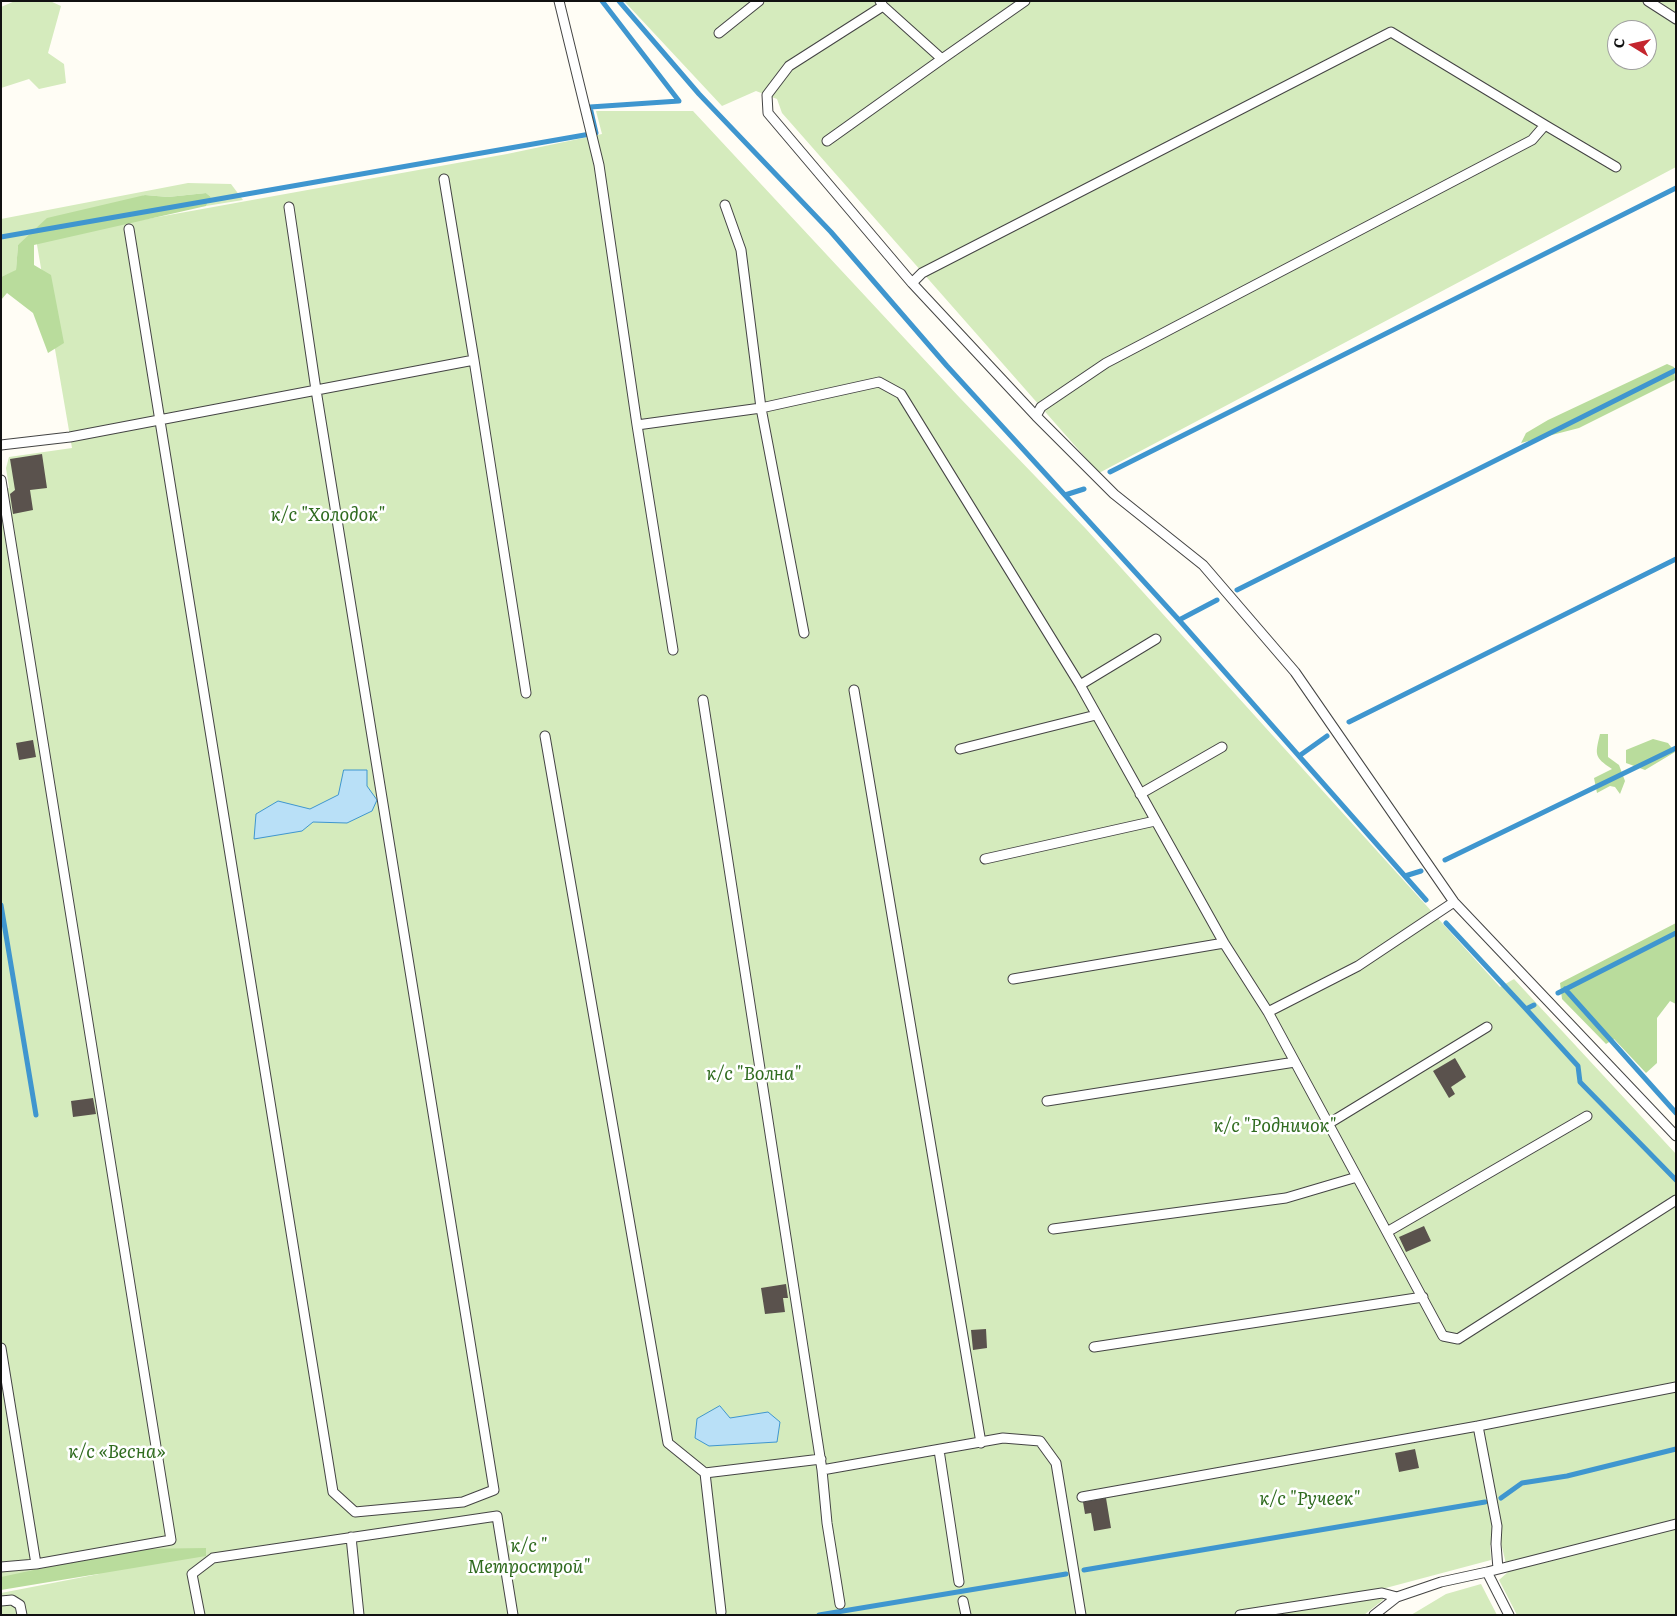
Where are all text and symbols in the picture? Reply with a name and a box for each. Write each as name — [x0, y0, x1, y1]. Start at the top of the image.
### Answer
north arrow — [1607, 20, 1657, 70]
text: С — [1608, 36, 1629, 49]
park label: к/с "Холодок" — [271, 505, 385, 527]
park label: к/с "Волна" — [706, 1064, 802, 1086]
park label: к/с "Родничок" — [1213, 1116, 1337, 1138]
park label: к/с «Весна» — [69, 1442, 165, 1464]
park label: к/с "Ручеек" — [1259, 1489, 1361, 1511]
park label: к/с " Метрострой" — [467, 1536, 591, 1578]

